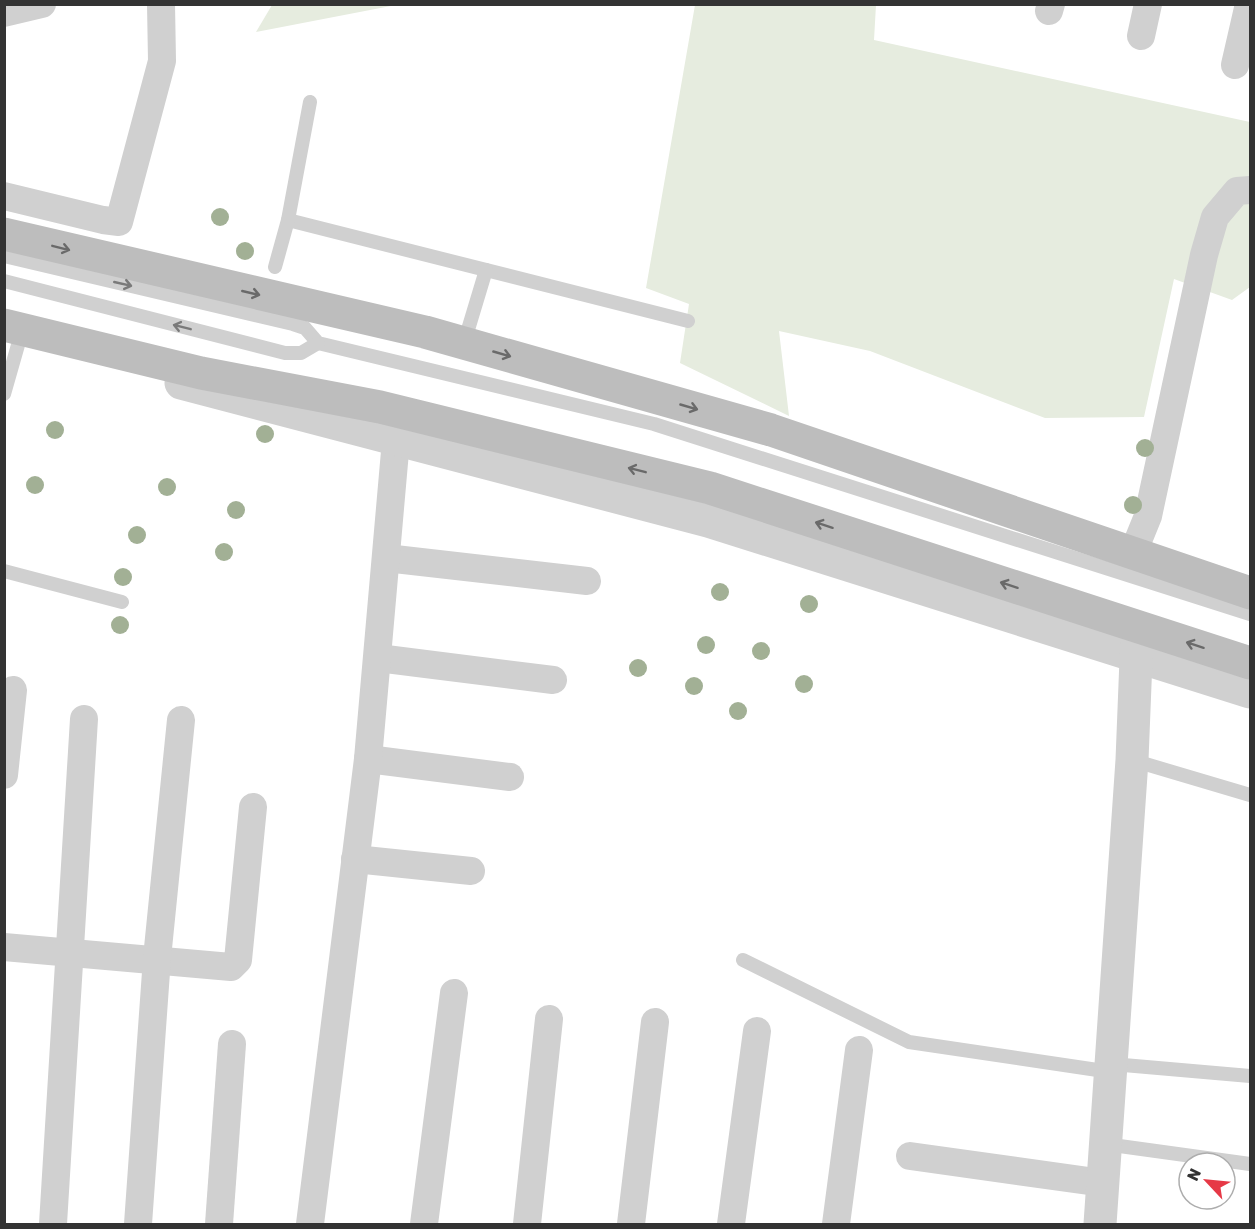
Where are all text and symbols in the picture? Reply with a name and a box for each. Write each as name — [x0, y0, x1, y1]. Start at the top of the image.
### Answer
one-way arrow — [52, 242, 71, 254]
one-way arrow — [113, 278, 132, 290]
one-way arrow — [241, 287, 260, 299]
one-way arrow — [172, 321, 191, 332]
one-way arrow — [492, 349, 511, 360]
one-way arrow — [679, 402, 698, 414]
one-way arrow — [628, 463, 647, 475]
one-way arrow — [815, 518, 834, 529]
one-way arrow — [1000, 578, 1019, 589]
one-way arrow — [1186, 639, 1205, 650]
north arrow — [1177, 1151, 1237, 1211]
text: N — [1183, 1165, 1205, 1184]

